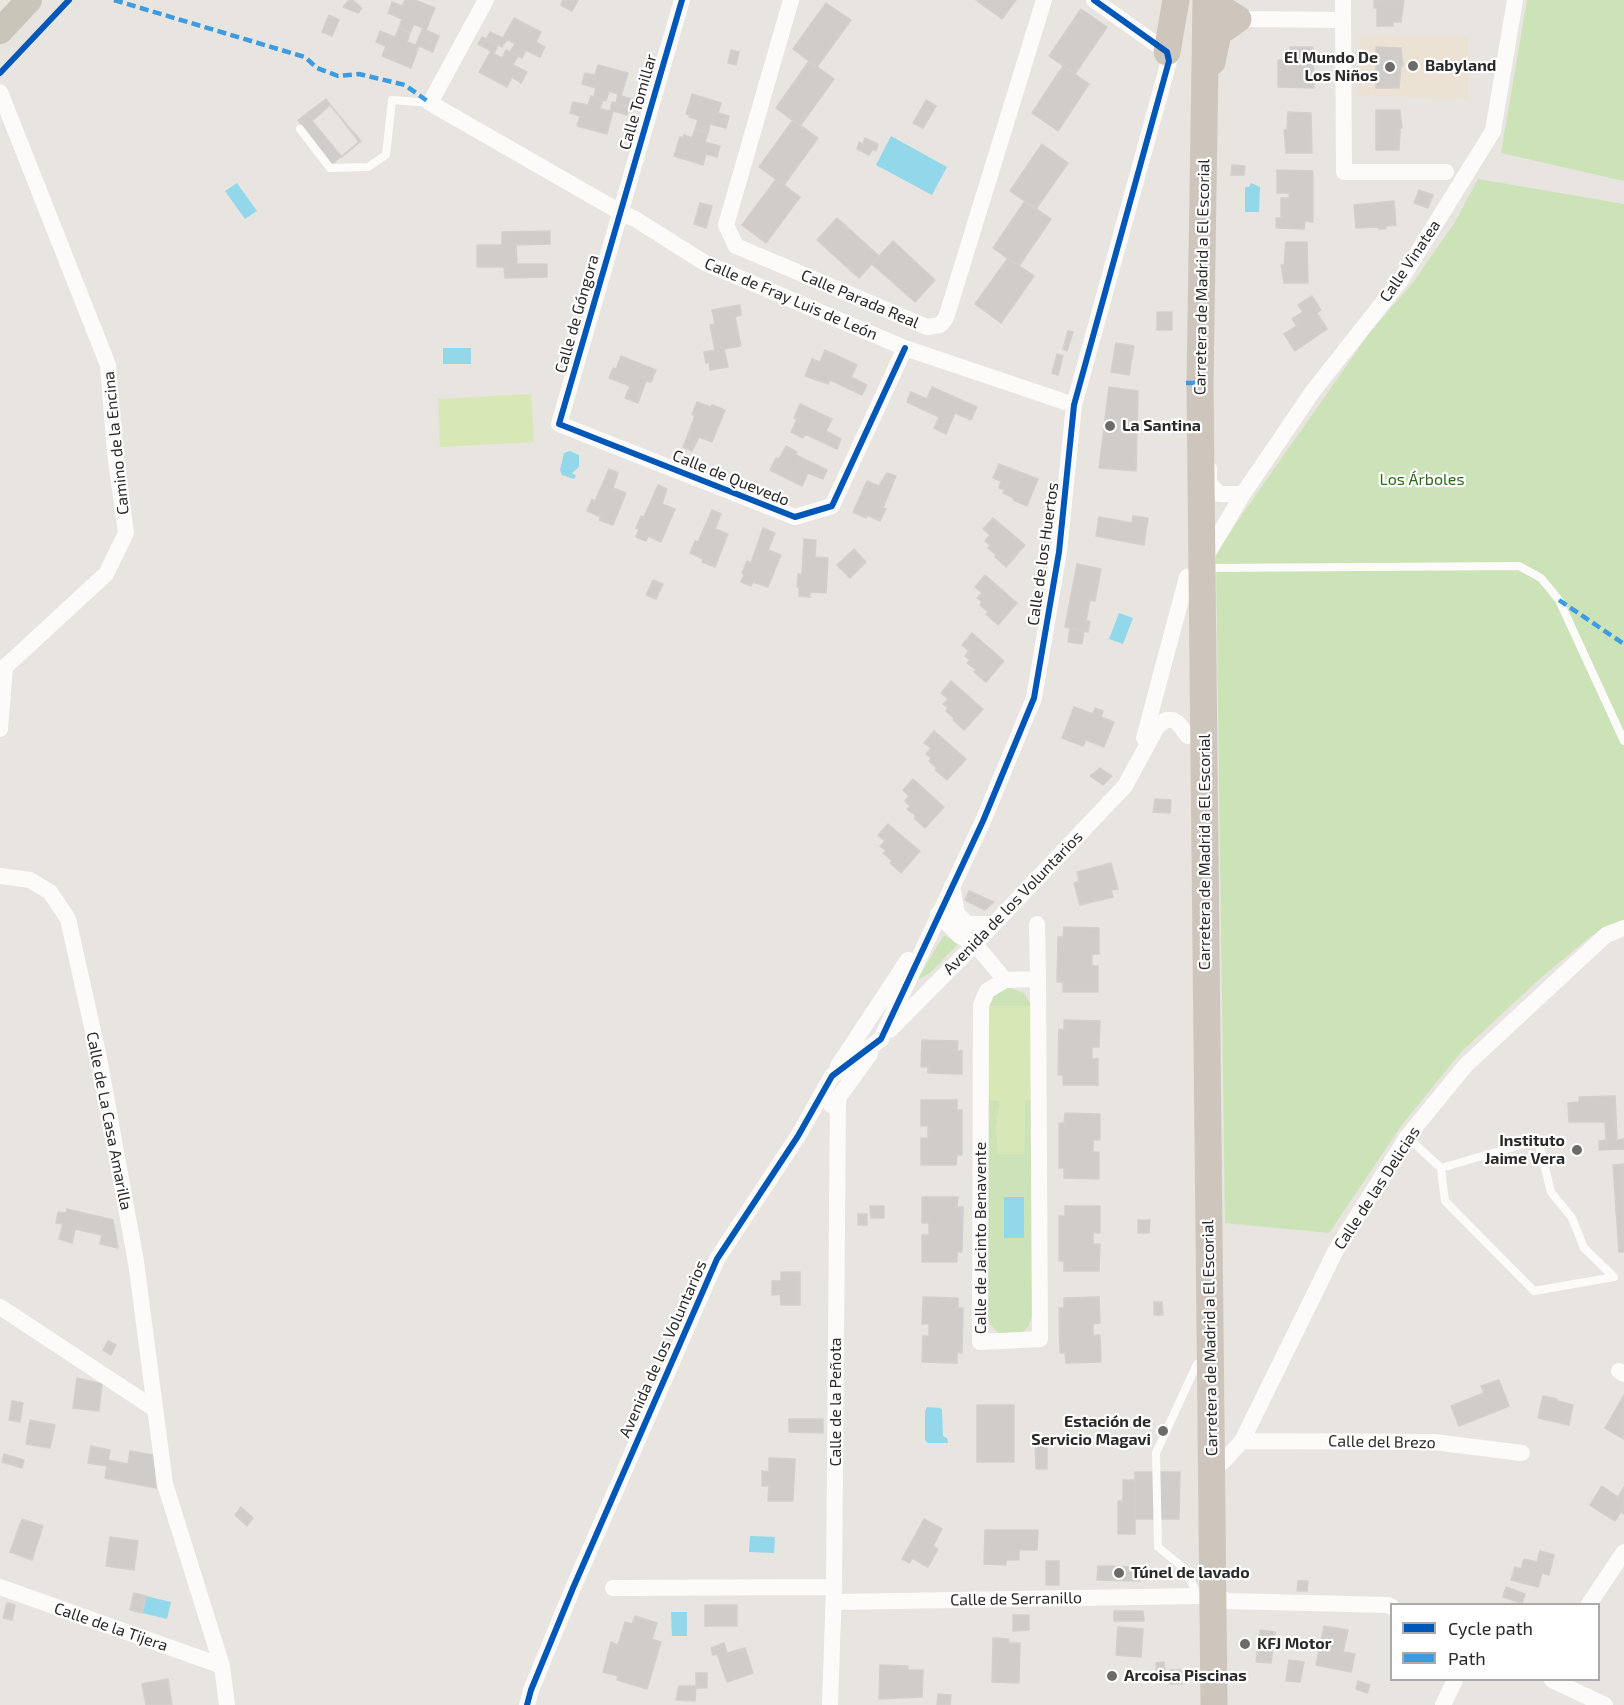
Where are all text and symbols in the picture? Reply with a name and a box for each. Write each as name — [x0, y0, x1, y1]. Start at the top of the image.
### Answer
place label: El Mundo De Los Niños — [1284, 48, 1378, 86]
street label: Calle Tomillar — [615, 52, 661, 152]
place label: Babyland — [1425, 56, 1496, 76]
marker: Babyland — [1406, 59, 1420, 73]
marker: El Mundo De Los Niños — [1383, 60, 1397, 74]
street label: Carretera de Madrid a El Escorial — [1190, 159, 1214, 395]
street label: Calle Vinatea — [1376, 216, 1444, 306]
street label: Calle de Góngora — [551, 252, 603, 376]
street label: Calle de Fray Luis de León — [702, 254, 880, 344]
street label: Calle Parada Real — [798, 265, 922, 333]
street label: Camino de la Encina — [99, 370, 133, 516]
place label: La Santina — [1122, 416, 1201, 436]
marker: La Santina — [1103, 419, 1117, 433]
street label: Calle de Quevedo — [670, 446, 792, 510]
park label: Los Árboles — [1379, 470, 1465, 490]
street label: Calle de los Huertos — [1023, 481, 1063, 627]
street label: Carretera de Madrid a El Escorial — [1195, 734, 1215, 970]
street label: Avenida de los Voluntarios — [939, 827, 1087, 979]
street label: Calle de La Casa Amarilla — [82, 1030, 136, 1212]
street label: Calle de las Delicias — [1330, 1123, 1424, 1253]
place label: Instituto Jaime Vera — [1484, 1131, 1565, 1169]
street label: Calle de Jacinto Benavente — [971, 1142, 991, 1334]
marker: Instituto Jaime Vera — [1570, 1143, 1584, 1157]
street label: Carretera de Madrid a El Escorial — [1198, 1220, 1222, 1456]
street label: Avenida de los Voluntarios — [615, 1257, 711, 1441]
street label: Calle de la Peñota — [826, 1337, 846, 1467]
place label: Estación de Servicio Magavi — [1031, 1412, 1151, 1450]
marker: Estación de Servicio Magavi — [1156, 1424, 1170, 1438]
street label: Calle del Brezo — [1328, 1431, 1436, 1453]
place label: Túnel de lavado — [1131, 1563, 1250, 1583]
marker: Túnel de lavado — [1112, 1566, 1126, 1580]
street label: Calle de Serranillo — [950, 1588, 1082, 1610]
street label: Calle de la Tijera — [52, 1599, 170, 1655]
legend — [1390, 1603, 1600, 1681]
text: Cycle path — [1448, 1617, 1533, 1639]
place label: KFJ Motor — [1257, 1634, 1332, 1654]
marker: KFJ Motor — [1238, 1637, 1252, 1651]
text: Path — [1448, 1647, 1486, 1669]
place label: Arcoisa Piscinas — [1124, 1666, 1247, 1686]
marker: Arcoisa Piscinas — [1105, 1669, 1119, 1683]

